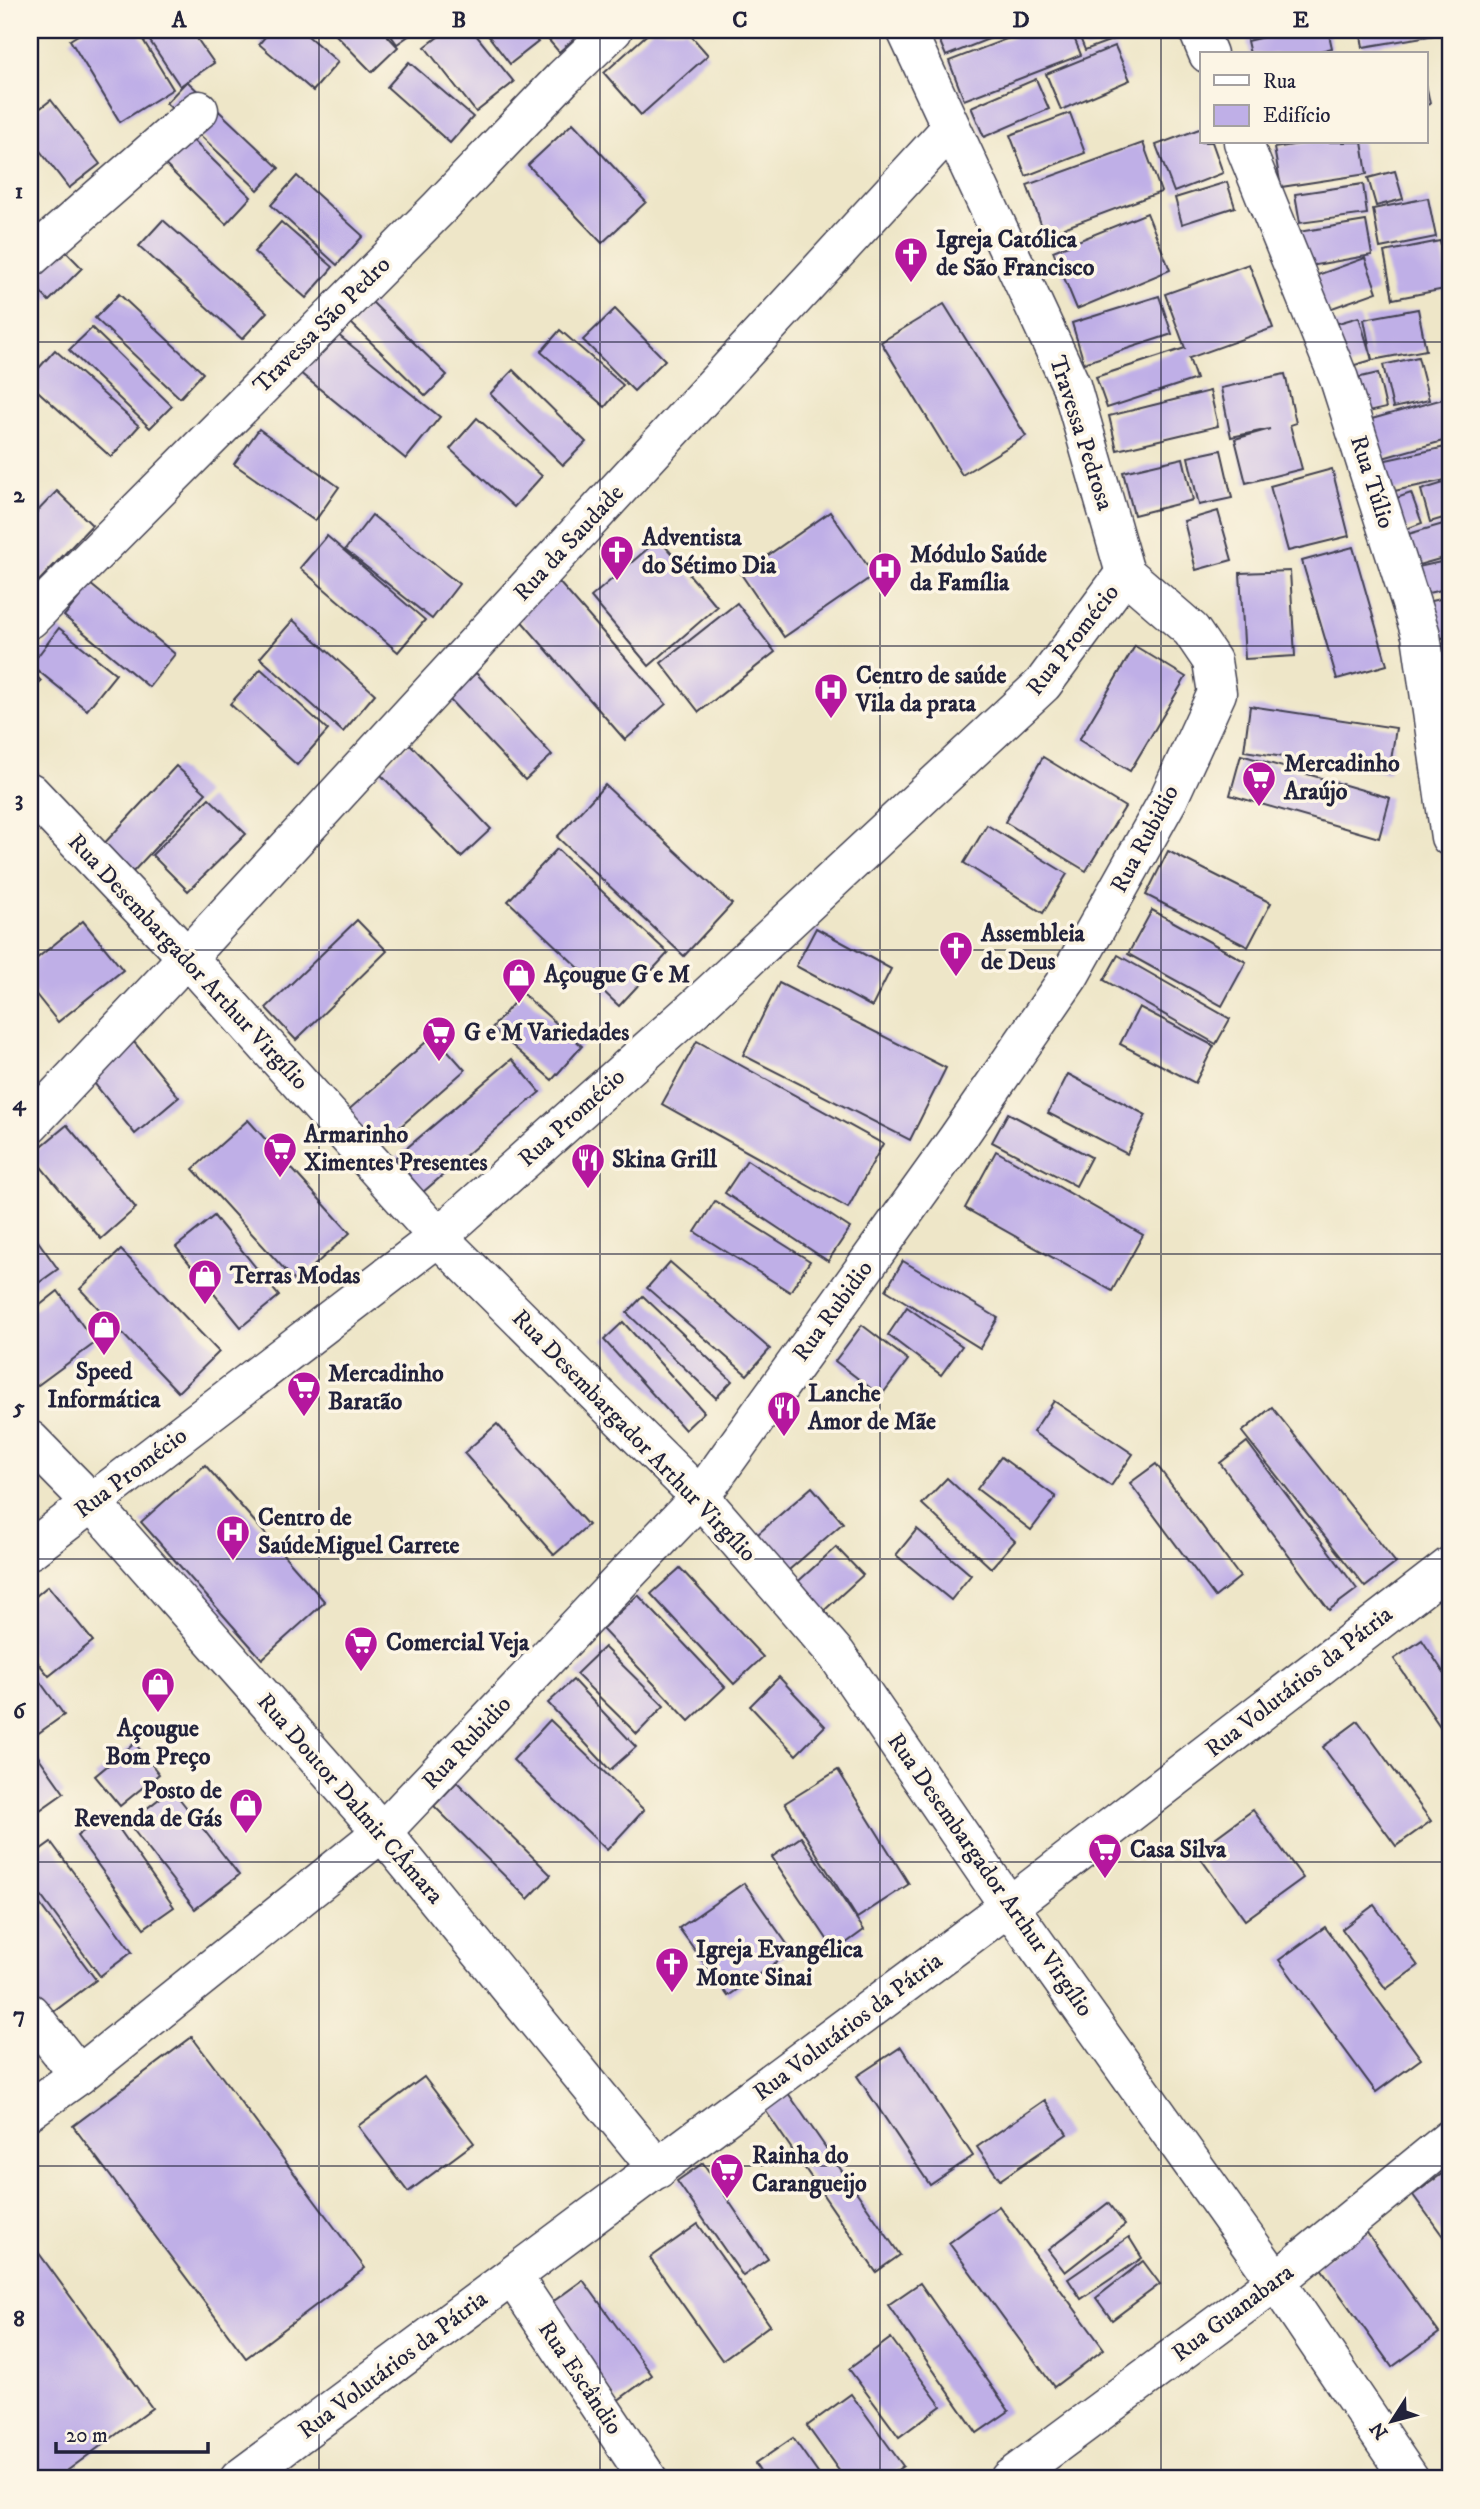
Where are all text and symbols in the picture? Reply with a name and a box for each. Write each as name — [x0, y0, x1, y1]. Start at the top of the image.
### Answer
text: A — [171, 6, 188, 35]
text: B — [452, 6, 466, 35]
text: C — [732, 6, 748, 35]
text: D — [1012, 6, 1030, 35]
text: E — [1293, 6, 1309, 35]
legend — [1200, 52, 1428, 144]
text: Rua — [1263, 69, 1296, 95]
text: Edifício — [1263, 103, 1331, 129]
text: 1 — [15, 177, 23, 206]
place label: Igreja Católica de São Francisco — [936, 225, 1095, 283]
church icon: Igreja Católica de São Francisco — [892, 235, 930, 284]
street label: Travessa São Pedro — [247, 250, 397, 400]
street label: Travessa Pedrosa — [1042, 352, 1120, 515]
street label: Rua Túlio — [1343, 432, 1401, 532]
street label: Rua da Saudade — [507, 478, 631, 608]
text: 2 — [13, 481, 25, 510]
place label: Adventista do Sétimo Dia — [641, 523, 777, 581]
church icon: Adventista do Sétimo Dia — [598, 533, 636, 582]
place label: Módulo Saúde da Família — [910, 540, 1047, 598]
hospital icon: Módulo Saúde da Família — [866, 550, 904, 599]
street label: Rua Promécio — [1020, 578, 1126, 702]
place label: Centro de saúde Vila da prata — [855, 661, 1007, 719]
hospital icon: Centro de saúde Vila da prata — [812, 671, 850, 720]
place label: Mercadinho Araújo — [1283, 749, 1400, 807]
supermarket icon: Mercadinho Araújo — [1240, 759, 1278, 808]
street label: Rua Rubidio — [1104, 780, 1186, 898]
text: 3 — [15, 785, 23, 814]
street label: Rua Desembargador Arthur Virgílio — [61, 828, 315, 1096]
place label: Assembleia de Deus — [980, 919, 1086, 977]
church icon: Assembleia de Deus — [937, 929, 975, 978]
shop icon: Açougue G e M — [500, 956, 538, 1005]
place label: Açougue G e M — [543, 960, 690, 990]
supermarket icon: G e M Variedades — [420, 1014, 458, 1063]
place label: G e M Variedades — [464, 1018, 629, 1048]
street label: Rua Promécio — [512, 1062, 632, 1174]
text: 4 — [12, 1089, 27, 1118]
place label: Armarinho Ximentes Presentes — [303, 1120, 487, 1178]
supermarket icon: Armarinho Ximentes Presentes — [261, 1130, 299, 1179]
restaurant icon: Skina Grill — [569, 1141, 607, 1190]
place label: Skina Grill — [612, 1145, 718, 1175]
street label: Rua Rubidio — [786, 1255, 880, 1367]
shop icon: Terras Modas — [186, 1257, 224, 1306]
place label: Terras Modas — [229, 1261, 360, 1291]
street label: Rua Desembargador Arthur Virgílio — [505, 1303, 763, 1569]
shop icon: Speed Informática — [85, 1308, 123, 1357]
place label: Speed Informática — [47, 1357, 161, 1415]
place label: Mercadinho Baratão — [328, 1359, 444, 1417]
supermarket icon: Mercadinho Baratão — [285, 1369, 323, 1418]
place label: Lanche Amor de Mãe — [807, 1379, 936, 1437]
restaurant icon: Lanche Amor de Mãe — [765, 1389, 803, 1438]
text: 5 — [12, 1393, 25, 1422]
street label: Rua Promécio — [69, 1421, 193, 1525]
place label: Centro de SaúdeMiguel Carrete — [258, 1503, 460, 1561]
hospital icon: Centro de SaúdeMiguel Carrete — [214, 1513, 252, 1562]
street label: Rua Volutários da Pátria — [1199, 1599, 1399, 1764]
supermarket icon: Comercial Veja — [342, 1624, 380, 1673]
place label: Comercial Veja — [386, 1628, 530, 1658]
shop icon: Açougue Bom Preço — [139, 1665, 177, 1714]
street label: Rua Doutor Dalmir CÂmara — [250, 1687, 451, 1911]
street label: Rua Rubidio — [416, 1690, 518, 1796]
text: 6 — [13, 1697, 27, 1726]
place label: Açougue Bom Preço — [106, 1714, 211, 1772]
street label: Rua Desembargador Arthur Virgílio — [880, 1727, 1100, 2023]
place label: Posto de Revenda de Gás — [74, 1776, 222, 1834]
shop icon: Posto de Revenda de Gás — [227, 1786, 265, 1835]
supermarket icon: Casa Silva — [1086, 1831, 1124, 1880]
place label: Casa Silva — [1130, 1835, 1227, 1865]
place label: Igreja Evangélica Monte Sinai — [696, 1935, 864, 1993]
church icon: Igreja Evangélica Monte Sinai — [653, 1945, 691, 1994]
street label: Rua Volutários da Pátria — [747, 1946, 949, 2108]
text: 7 — [13, 2001, 25, 2030]
place label: Rainha do Carangueijo — [752, 2141, 867, 2199]
supermarket icon: Rainha do Carangueijo — [708, 2151, 746, 2200]
street label: Rua Guanabara — [1166, 2257, 1300, 2369]
street label: Rua Volutários da Pátria — [292, 2284, 494, 2446]
text: 8 — [13, 2305, 25, 2334]
street label: Rua Escândio — [531, 2315, 629, 2441]
north arrow — [1358, 2386, 1428, 2456]
scale bar — [56, 2411, 208, 2455]
text: N — [1365, 2417, 1393, 2443]
text: 20 m — [66, 2423, 108, 2449]

